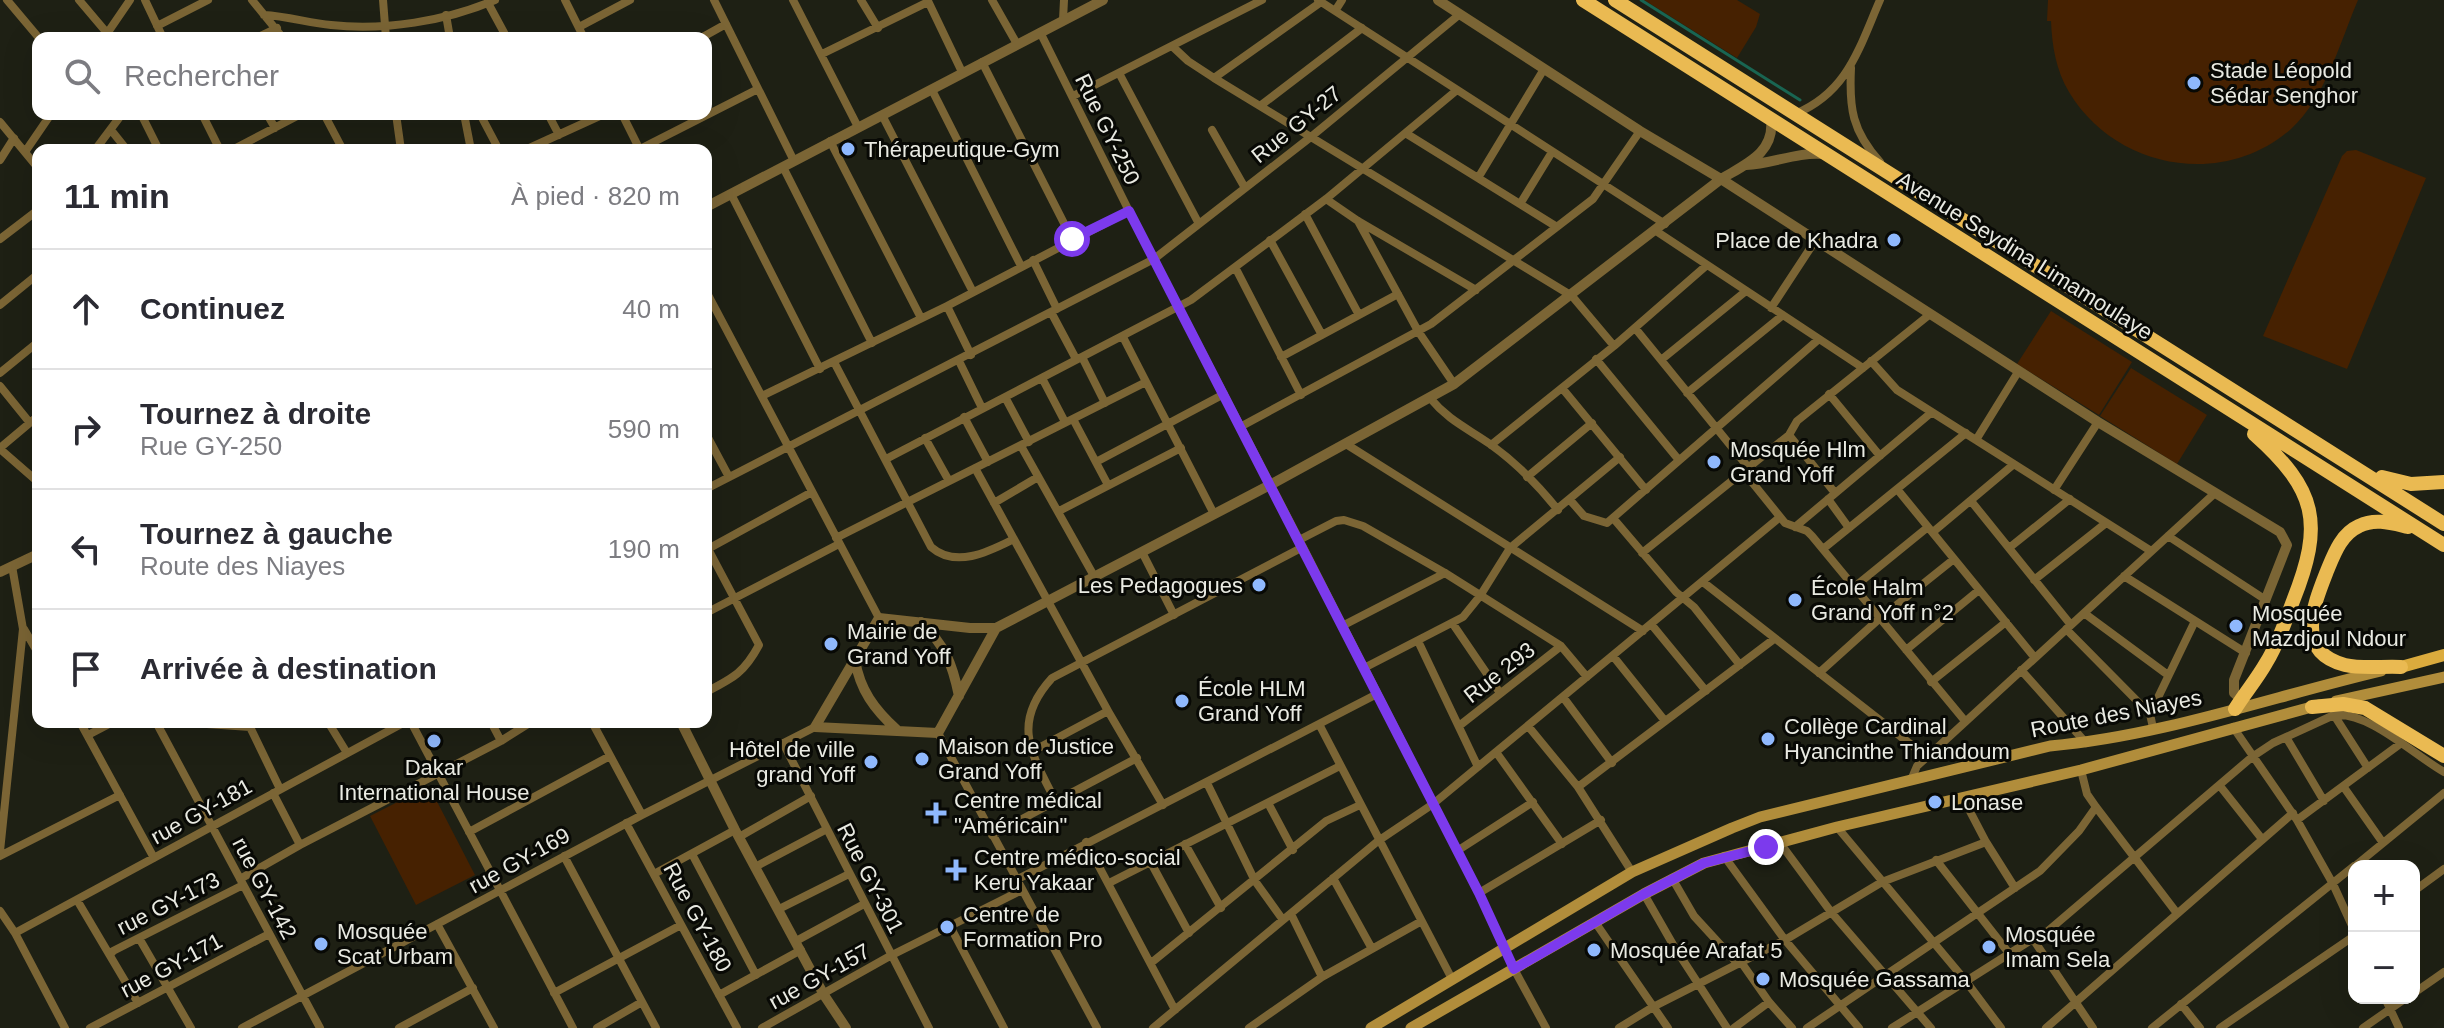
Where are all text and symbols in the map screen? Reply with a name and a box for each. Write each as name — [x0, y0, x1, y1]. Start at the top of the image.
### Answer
search box — [32, 32, 712, 120]
icon: search — [60, 54, 104, 98]
place label: Stade Léopold Sédar Senghor — [2210, 58, 2358, 108]
text: Rechercher — [124, 59, 279, 92]
street label: Rue GY-250 — [1070, 70, 1145, 189]
marker: Stade Léopold Sédar Senghor — [2185, 74, 2203, 92]
street label: Rue GY-27 — [1246, 81, 1346, 168]
place label: Thérapeutique-Gym — [864, 137, 1060, 162]
marker: Thérapeutique-Gym — [839, 140, 857, 158]
street label: Avenue Seydina Limamoulaye — [1892, 166, 2157, 345]
text: 11 min — [64, 177, 170, 215]
text: À pied · 820 m — [511, 181, 680, 211]
route start — [1054, 221, 1090, 257]
place label: Place de Khadra — [1715, 228, 1879, 253]
marker: Place de Khadra — [1885, 231, 1903, 249]
icon: ahead — [64, 287, 108, 331]
text: Continuez — [140, 292, 285, 325]
text: 40 m — [622, 294, 680, 324]
text: Tournez à droite — [140, 397, 371, 430]
icon: right — [64, 407, 108, 451]
text: 590 m — [608, 414, 680, 444]
text: Rue GY-250 — [140, 431, 282, 461]
place label: Mosquée Hlm Grand Yoff — [1730, 437, 1866, 487]
marker: Mosquée Hlm Grand Yoff — [1705, 453, 1723, 471]
text: Tournez à gauche — [140, 517, 393, 550]
icon: left — [64, 527, 108, 571]
text: 190 m — [608, 534, 680, 564]
text: Route des Niayes — [140, 551, 345, 581]
place label: Les Pedagogues — [1078, 573, 1243, 598]
place label: École Halm Grand Yoff n°2 — [1811, 575, 1954, 625]
marker: Les Pedagogues — [1250, 576, 1268, 594]
marker: École Halm Grand Yoff n°2 — [1786, 591, 1804, 609]
place label: Mosquée Mazdjoul Ndour — [2252, 601, 2406, 651]
marker: Mosquée Mazdjoul Ndour — [2227, 617, 2245, 635]
place label: Mairie de Grand Yoff — [847, 619, 951, 669]
marker: Mairie de Grand Yoff — [822, 635, 840, 653]
street label: Rue 293 — [1459, 637, 1540, 708]
icon: arrive — [64, 647, 108, 691]
text: Arrivée à destination — [140, 652, 437, 685]
place label: École HLM Grand Yoff — [1198, 676, 1306, 726]
street label: Route des Niayes — [2028, 685, 2204, 742]
marker: École HLM Grand Yoff — [1173, 692, 1191, 710]
place label: Collège Cardinal Hyancinthe Thiandoum — [1784, 714, 2010, 764]
marker: Collège Cardinal Hyancinthe Thiandoum — [1759, 730, 1777, 748]
marker: Dakar International House — [425, 732, 443, 750]
place label: Maison de Justice Grand Yoff — [938, 734, 1114, 784]
place label: Hôtel de ville grand Yoff — [729, 737, 856, 787]
marker: Maison de Justice Grand Yoff — [913, 750, 931, 768]
marker: Hôtel de ville grand Yoff — [862, 753, 880, 771]
place label: Dakar International House — [339, 755, 529, 805]
street label: rue GY-181 — [146, 773, 256, 849]
place label: Centre médical "Américain" — [954, 788, 1102, 838]
place label: Lonase — [1951, 790, 2023, 815]
marker: Lonase — [1926, 793, 1944, 811]
marker: Centre médical "Américain" — [925, 802, 947, 824]
street label: Rue GY-301 — [832, 819, 909, 937]
street label: rue GY-169 — [464, 822, 574, 898]
route end — [1748, 829, 1784, 865]
street label: rue GY-142 — [227, 833, 302, 943]
place label: Centre médico-social Keru Yakaar — [974, 845, 1181, 895]
street label: Rue GY-180 — [658, 858, 737, 976]
marker: Centre médico-social Keru Yakaar — [945, 859, 967, 881]
map controls — [2348, 860, 2420, 1004]
button: + — [2348, 860, 2420, 932]
street label: rue GY-173 — [113, 867, 224, 940]
place label: Centre de Formation Pro — [963, 902, 1102, 952]
marker: Centre de Formation Pro — [938, 918, 956, 936]
place label: Mosquée Scat Urbam — [337, 919, 453, 969]
place label: Mosquée Imam Sela — [2005, 922, 2111, 972]
street label: rue GY-171 — [116, 928, 226, 1003]
button: − — [2348, 932, 2420, 1004]
marker: Mosquée Scat Urbam — [312, 935, 330, 953]
street label: rue GY-157 — [764, 938, 874, 1014]
place label: Mosquée Arafat 5 — [1610, 938, 1782, 963]
marker: Mosquée Imam Sela — [1980, 938, 1998, 956]
marker: Mosquée Arafat 5 — [1585, 941, 1603, 959]
place label: Mosquée Gassama — [1779, 967, 1971, 992]
marker: Mosquée Gassama — [1754, 970, 1772, 988]

